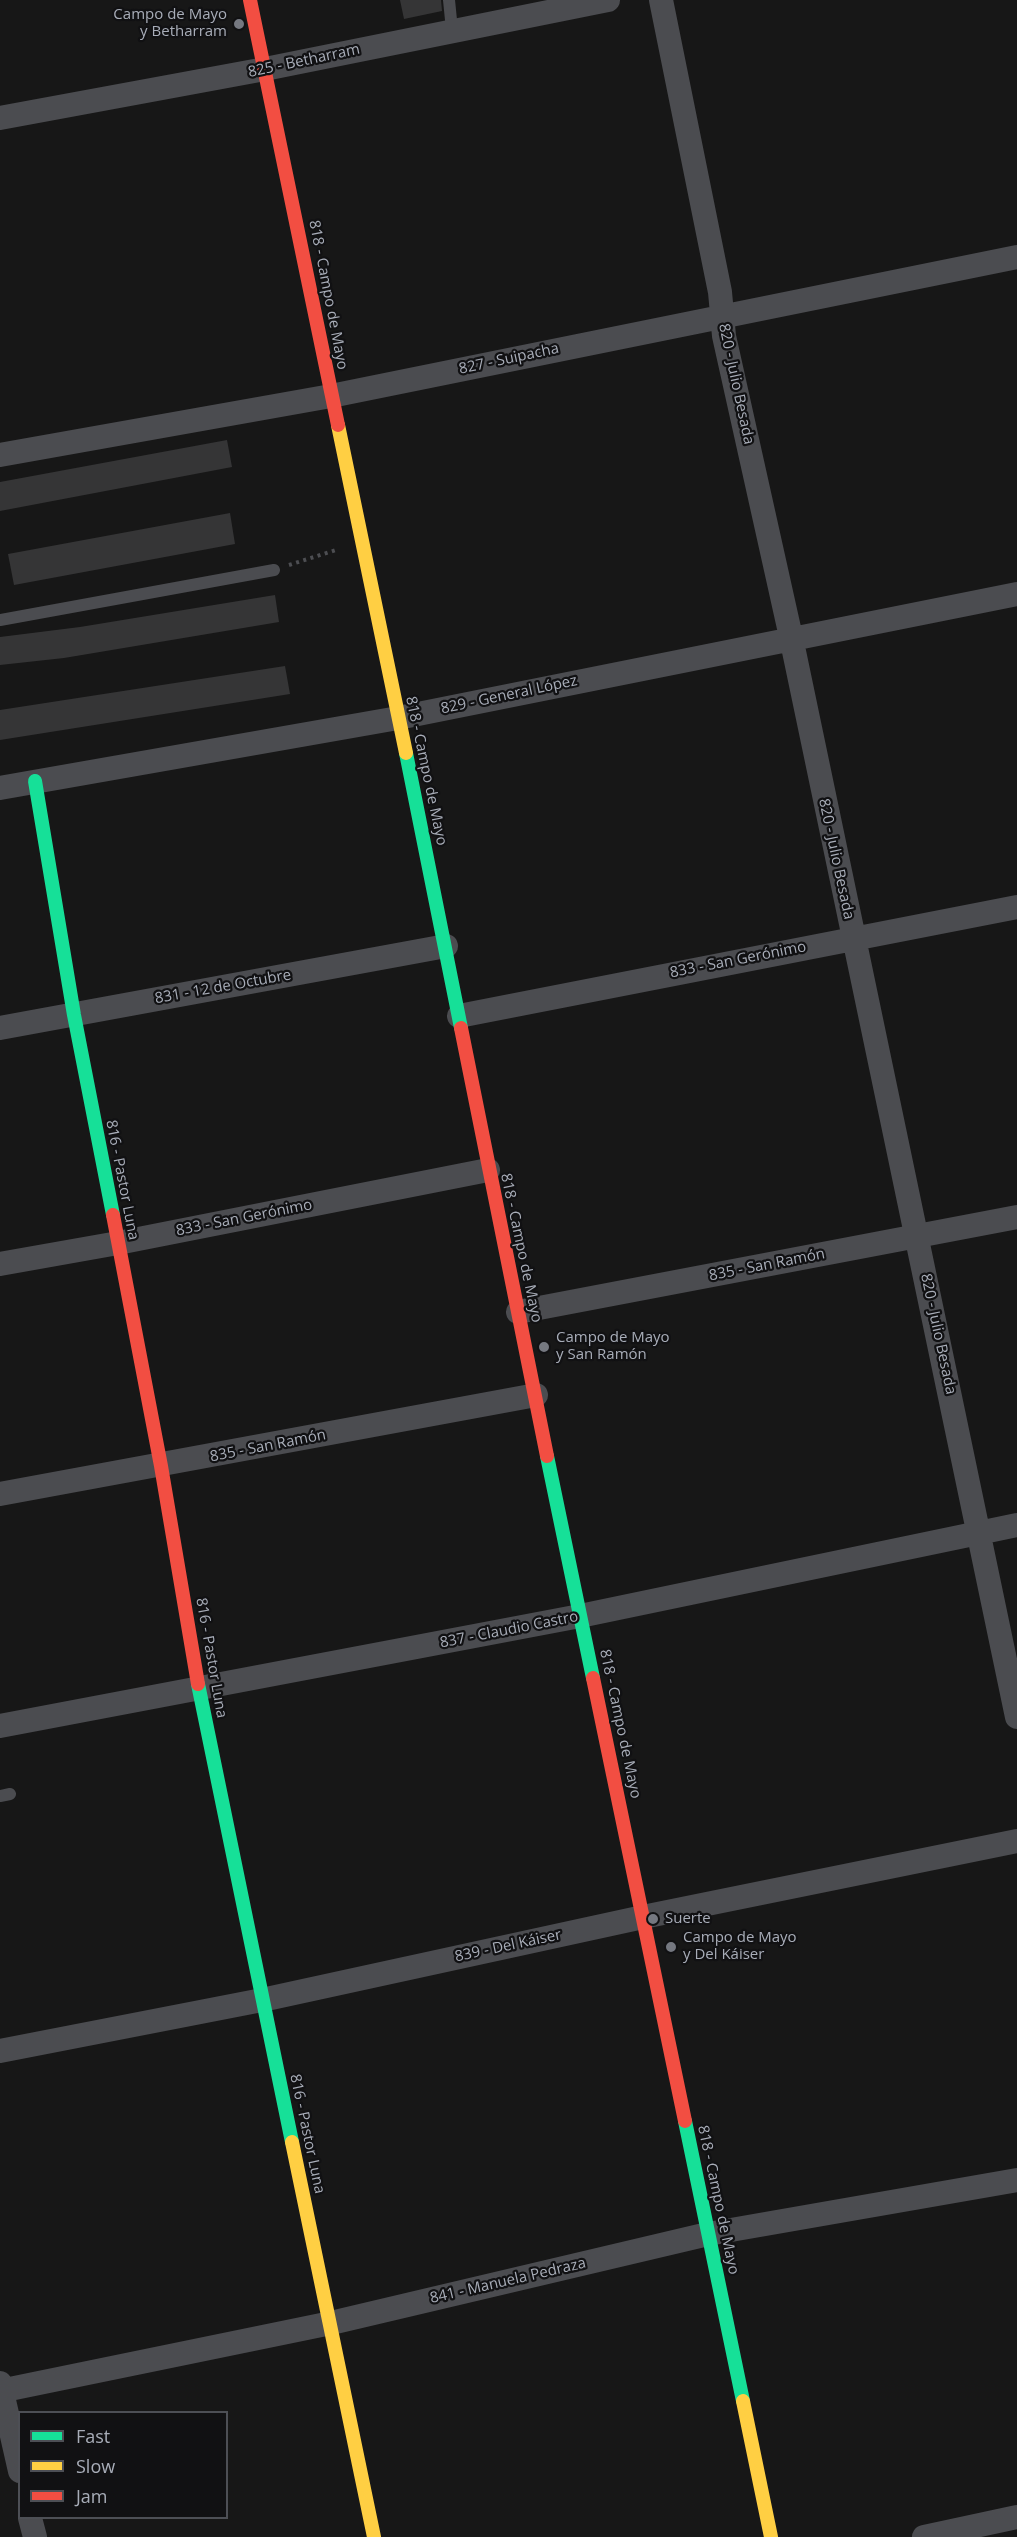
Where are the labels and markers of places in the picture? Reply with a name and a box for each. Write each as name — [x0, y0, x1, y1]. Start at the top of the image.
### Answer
place label: Campo de Mayo y Betharram — [113, 6, 227, 41]
marker: Campo de Mayo y Betharram — [232, 17, 246, 31]
place label: Campo de Mayo y San Ramón — [556, 1329, 670, 1364]
marker: Campo de Mayo y San Ramón — [537, 1340, 551, 1354]
place label: Suerte — [665, 1910, 711, 1928]
marker: Suerte — [646, 1912, 660, 1926]
place label: Campo de Mayo y Del Káiser — [683, 1929, 797, 1964]
marker: Campo de Mayo y Del Káiser — [664, 1940, 678, 1954]

